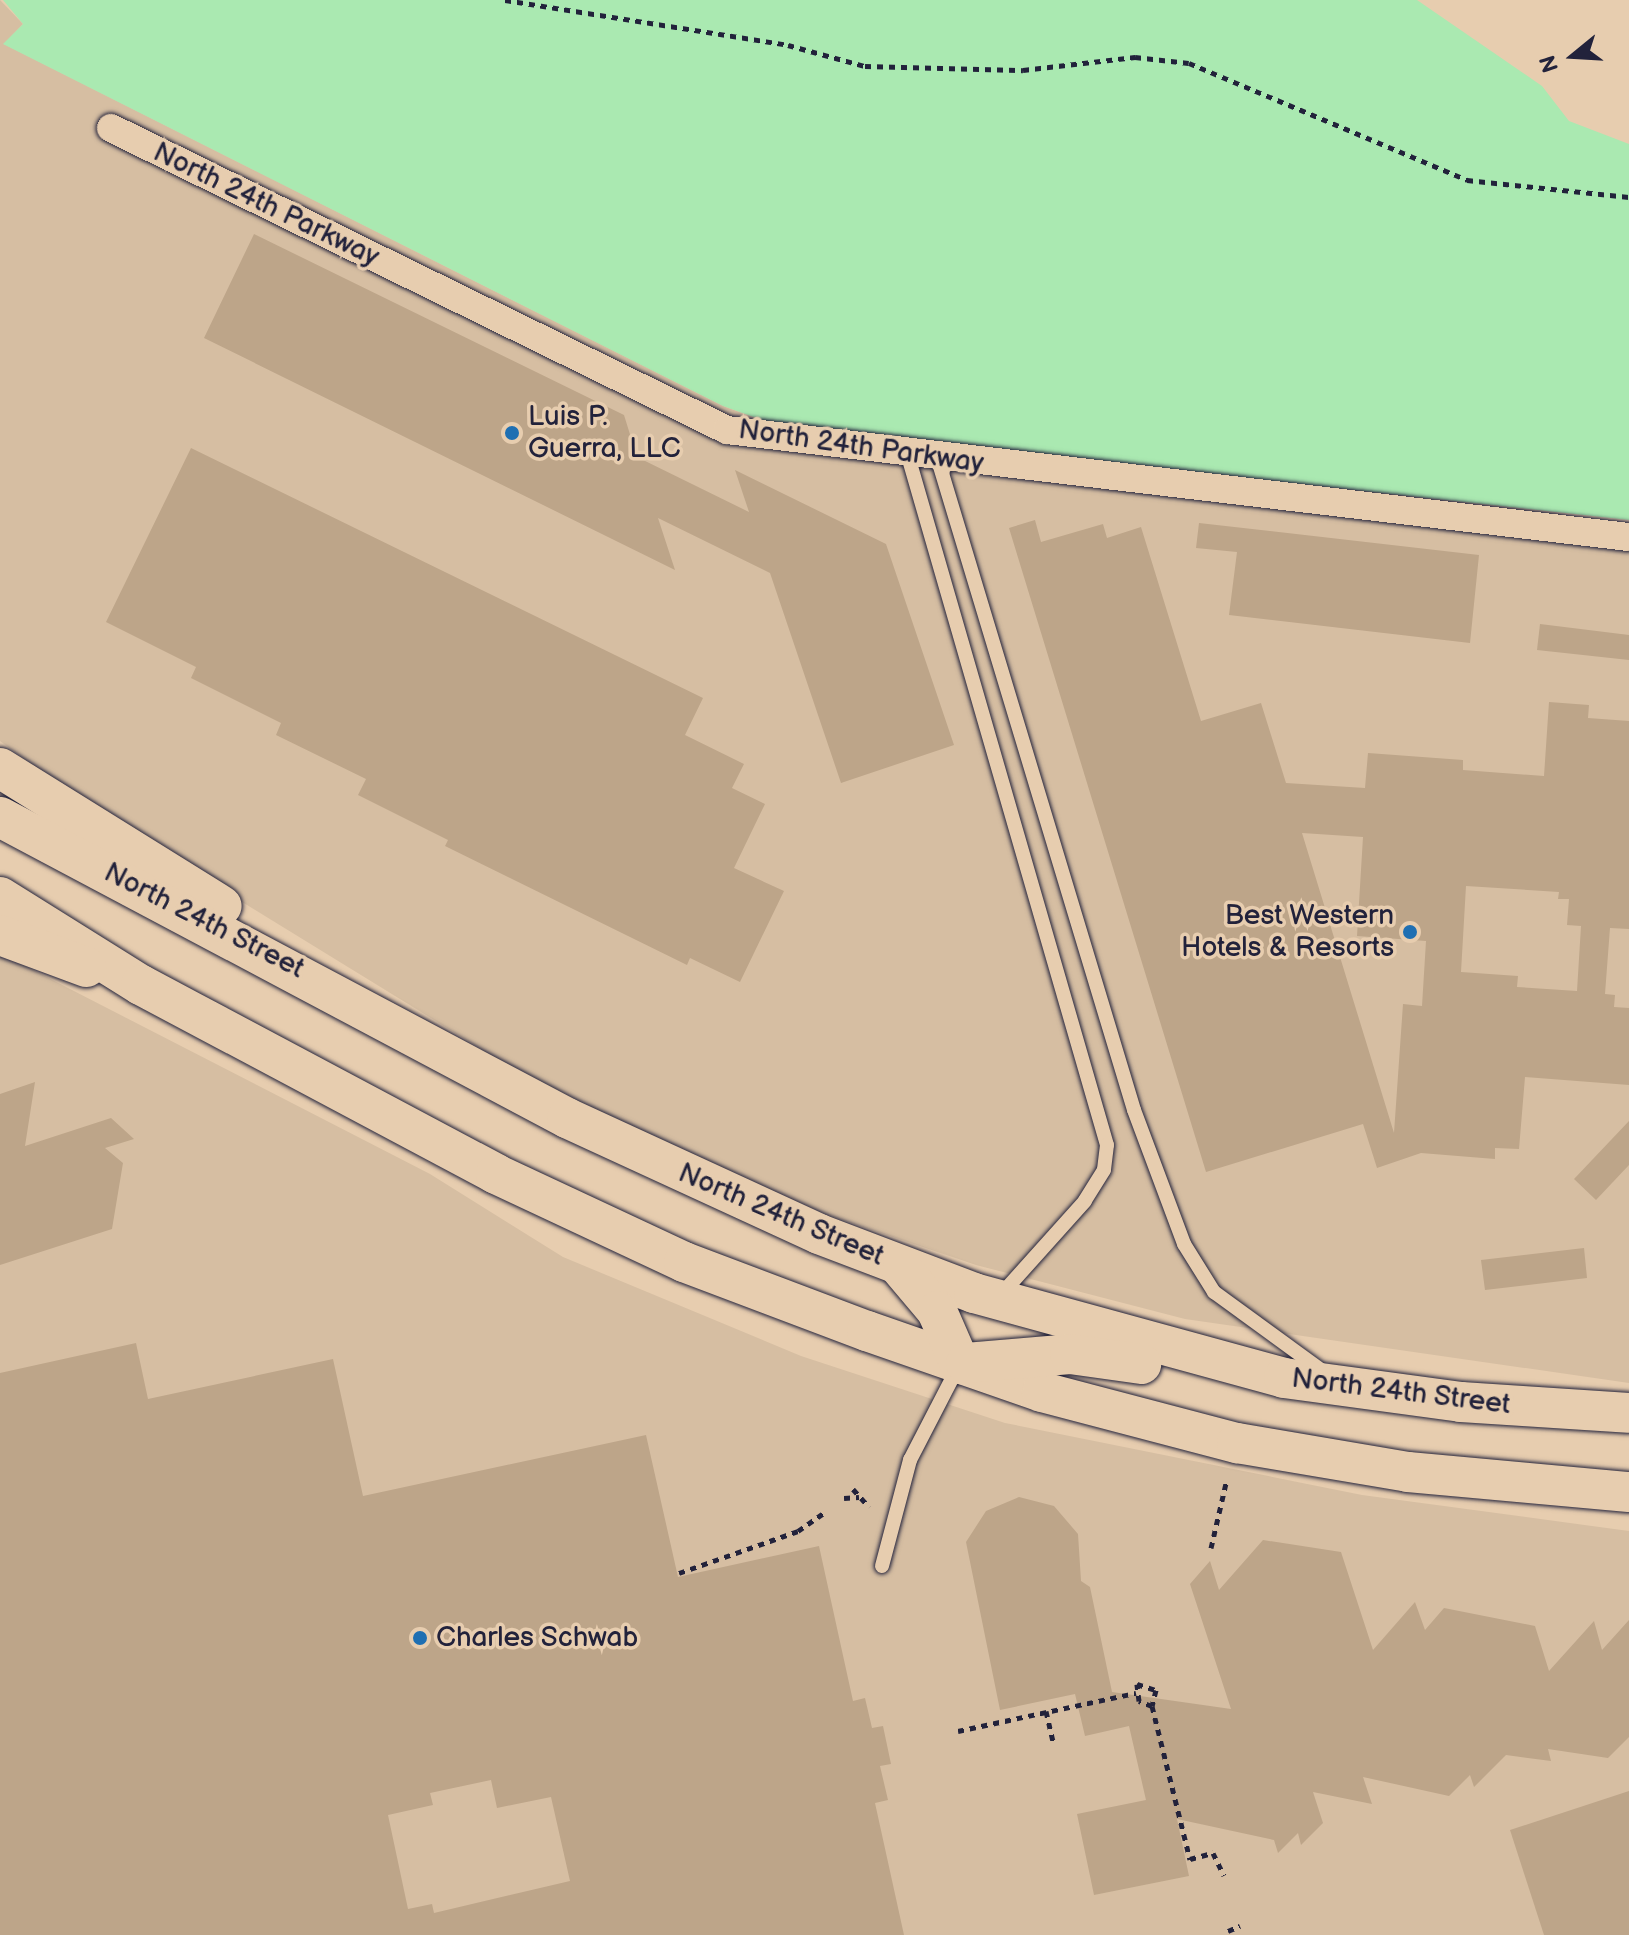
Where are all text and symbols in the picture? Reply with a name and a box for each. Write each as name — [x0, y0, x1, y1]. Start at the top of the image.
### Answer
north arrow — [1533, 16, 1613, 96]
text: N — [1534, 52, 1565, 76]
street label: North 24th Parkway — [148, 136, 384, 274]
place label: Luis P. Guerra, LLC — [528, 400, 681, 466]
street label: North 24th Parkway — [736, 413, 986, 481]
marker: Luis P. Guerra, LLC — [503, 424, 521, 442]
street label: North 24th Street — [98, 856, 310, 986]
place label: Best Western Hotels & Resorts — [1181, 899, 1394, 965]
marker: Best Western Hotels & Resorts — [1401, 923, 1419, 941]
street label: North 24th Street — [673, 1156, 889, 1274]
street label: North 24th Street — [1289, 1362, 1513, 1422]
place label: Charles Schwab — [436, 1621, 639, 1655]
marker: Charles Schwab — [411, 1629, 429, 1647]

